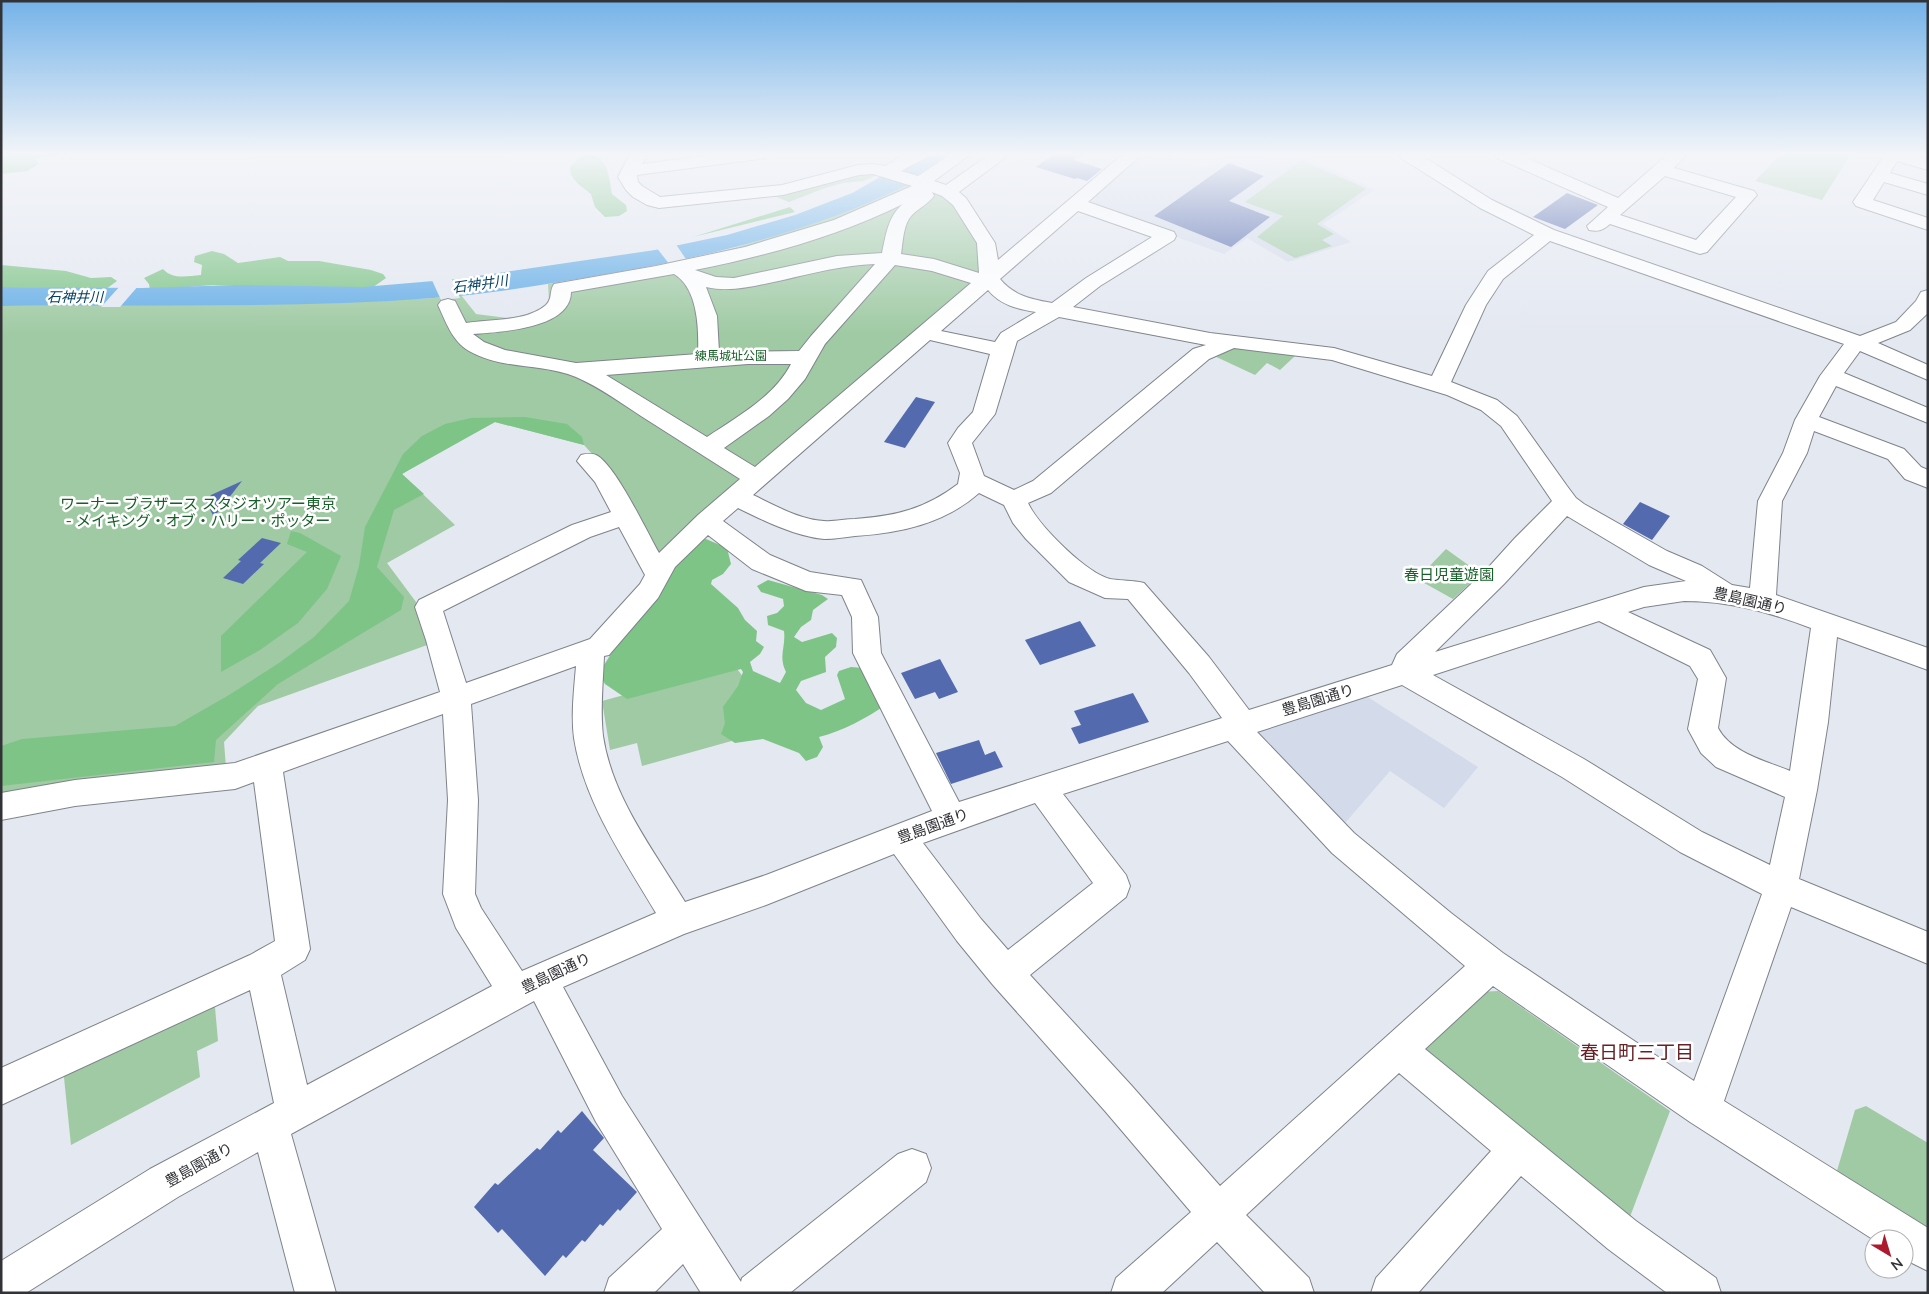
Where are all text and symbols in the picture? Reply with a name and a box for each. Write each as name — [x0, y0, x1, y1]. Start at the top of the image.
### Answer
water label: 石神井川 — [451, 271, 511, 297]
water label: 石神井川 — [47, 288, 105, 306]
park label: 練馬城址公園 — [695, 348, 767, 363]
park label: ワーナー ブラザース スタジオツアー東京 - メイキング・オブ・ハリー・ポッター — [60, 494, 336, 530]
park label: 春日児童遊園 — [1404, 565, 1494, 584]
street label: 豊島園通り — [1711, 583, 1789, 618]
street label: 豊島園通り — [1279, 679, 1357, 720]
street label: 豊島園通り — [894, 804, 971, 847]
street label: 豊島園通り — [518, 948, 594, 997]
district label: 春日町三丁目 — [1580, 1040, 1694, 1064]
street label: 豊島園通り — [161, 1138, 236, 1191]
north arrow — [1864, 1229, 1914, 1279]
text: N — [1887, 1254, 1907, 1275]

